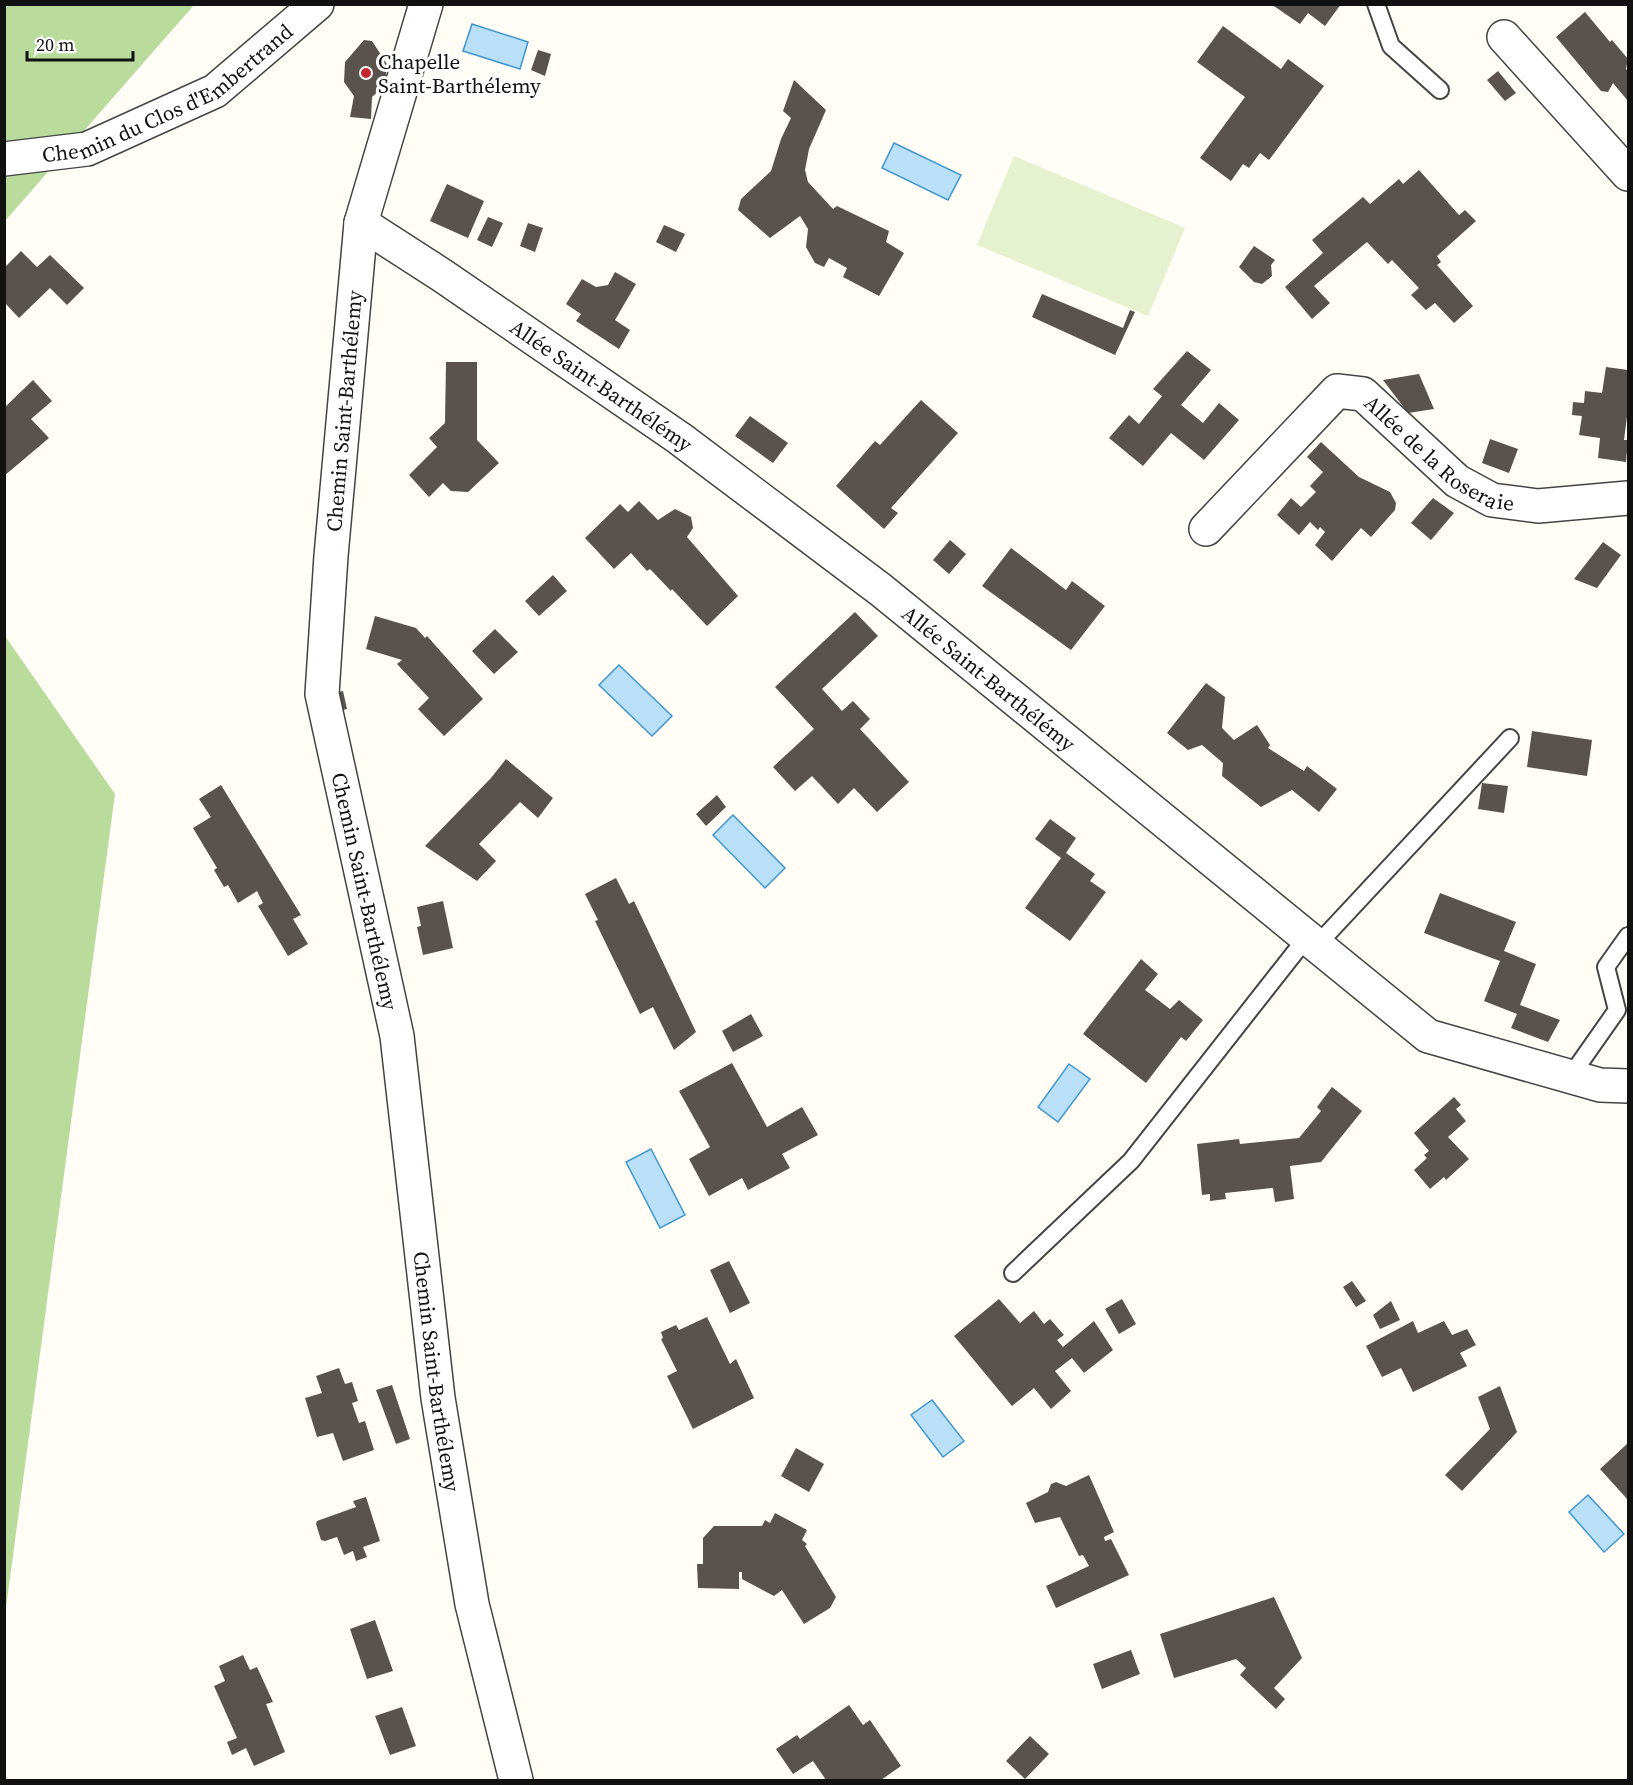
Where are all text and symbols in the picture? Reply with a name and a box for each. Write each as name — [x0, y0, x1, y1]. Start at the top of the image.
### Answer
street label: Chemin du Clos d'Embertrand — [40, 17, 299, 169]
scale bar — [27, 24, 134, 62]
text: 20 m — [36, 32, 74, 57]
place label: Chapelle Saint-Barthélemy — [378, 47, 541, 100]
marker: Chapelle Saint-Barthélemy — [359, 66, 373, 80]
street label: Chemin Saint-Barthélemy — [319, 289, 369, 533]
street label: Allée Saint-Barthélémy — [504, 312, 699, 458]
street label: Allée de la Roseraie — [1358, 388, 1516, 517]
street label: Allée Saint-Barthélémy — [896, 599, 1082, 758]
street label: Chemin Saint-Barthélemy — [325, 770, 405, 1013]
street label: Chemin Saint-Barthélemy — [407, 1250, 468, 1494]

